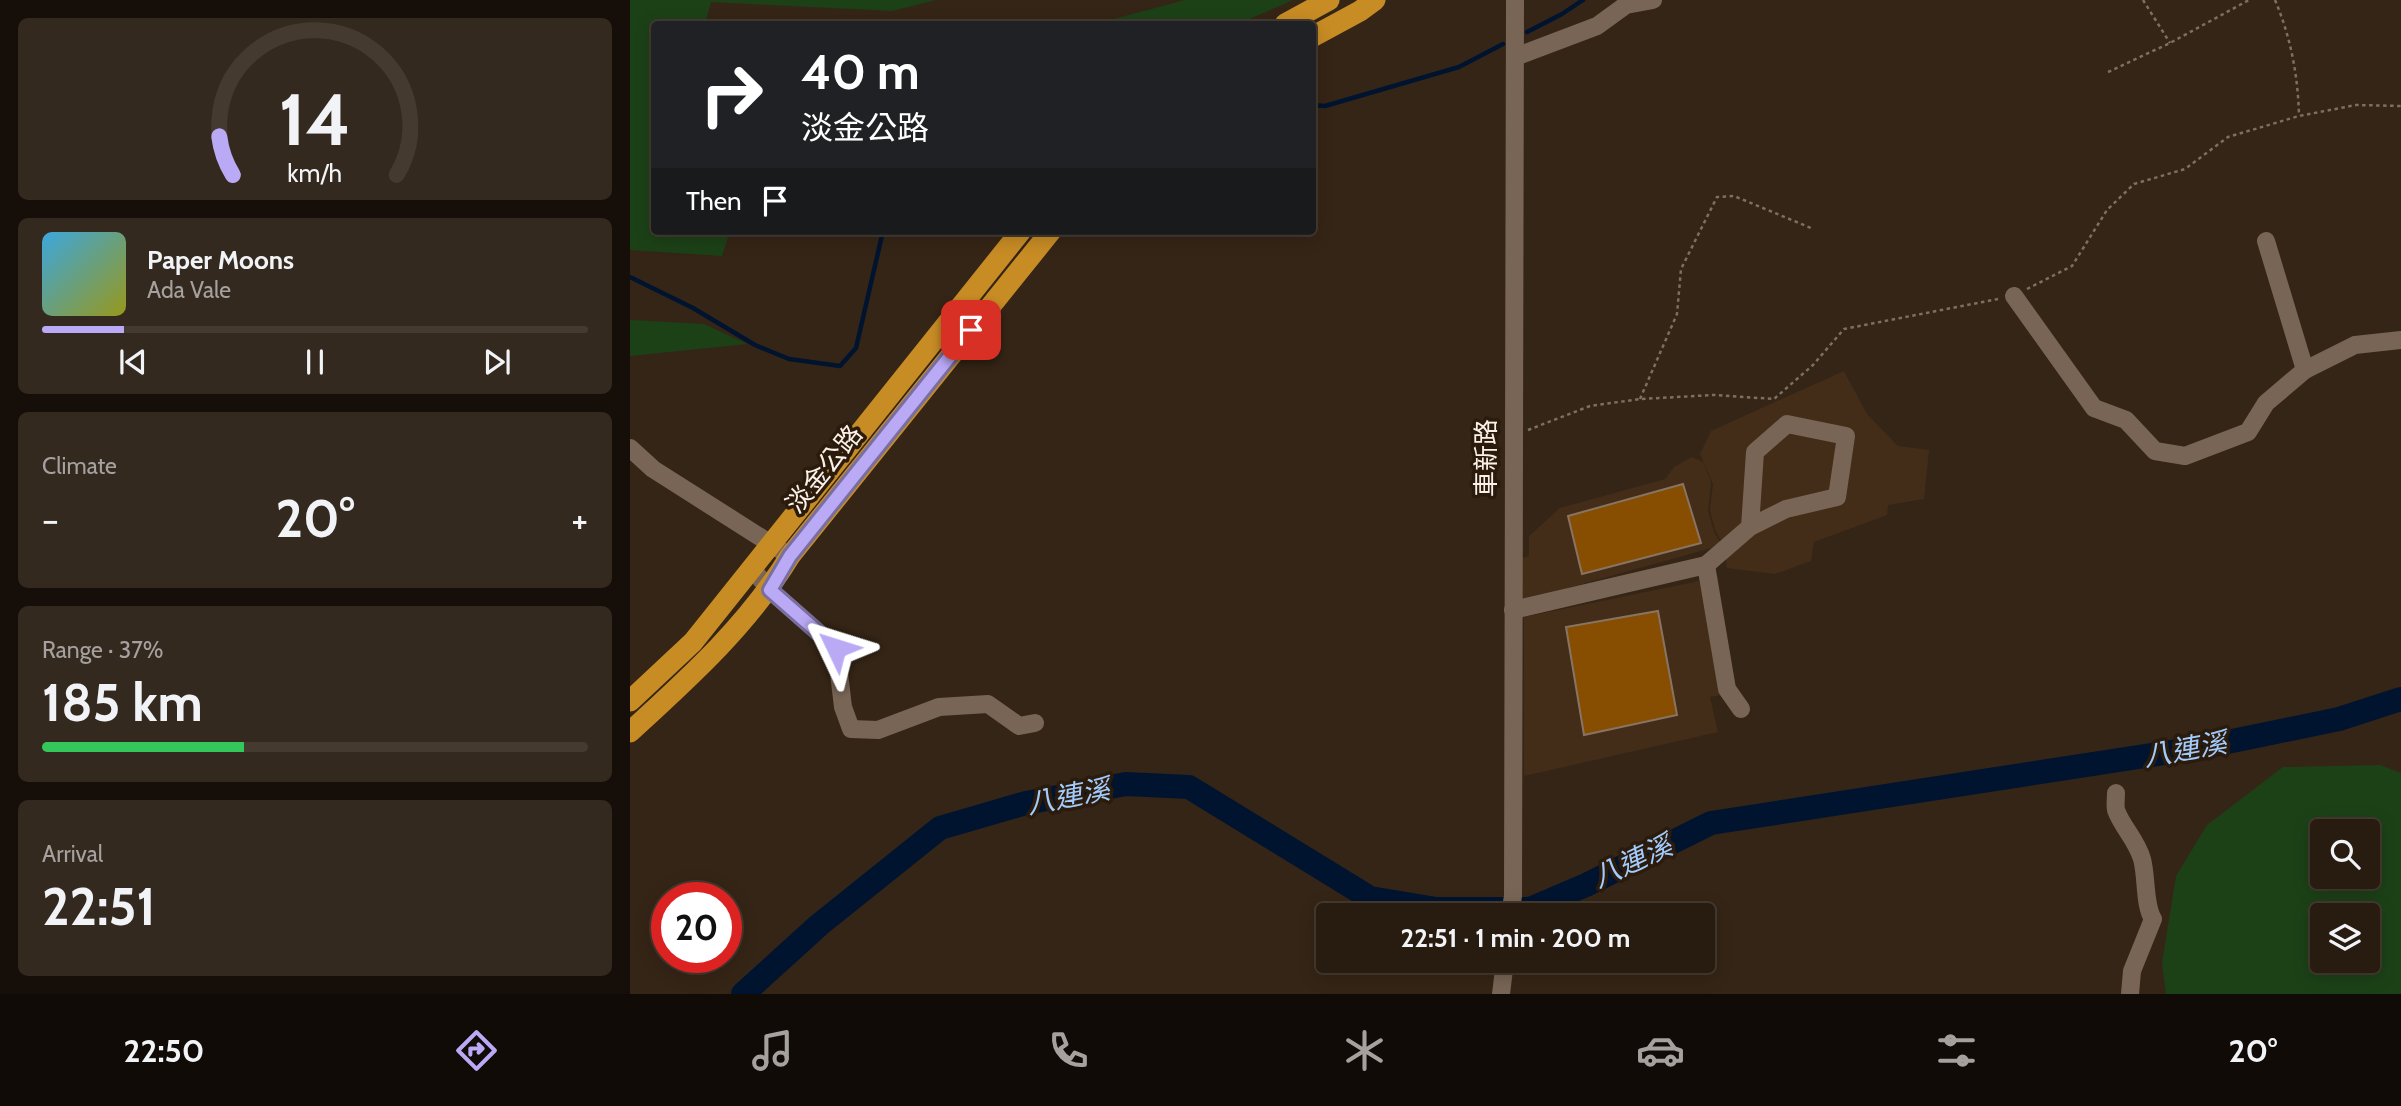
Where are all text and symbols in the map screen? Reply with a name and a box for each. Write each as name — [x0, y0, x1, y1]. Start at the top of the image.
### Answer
text: 40 m — [801, 42, 920, 101]
icon: right — [686, 49, 777, 140]
text: 14 — [279, 75, 351, 163]
text: 淡金公路 — [801, 108, 929, 147]
text: km/h — [288, 158, 342, 188]
icon: arrive — [756, 182, 794, 220]
text: Then — [686, 185, 742, 217]
text: Paper Moons — [147, 244, 294, 276]
text: Ada Vale — [147, 276, 231, 304]
pin — [941, 300, 1001, 360]
icon: arrive — [952, 311, 990, 349]
icon: previous — [114, 343, 152, 381]
icon: pause — [296, 343, 334, 381]
icon: next — [478, 343, 516, 381]
street label: 淡金公路 — [779, 419, 869, 519]
street label: 車新路 — [1470, 419, 1502, 497]
text: Climate — [42, 452, 117, 480]
text: 20° — [275, 487, 355, 550]
text: − — [42, 496, 59, 543]
text: + — [571, 496, 588, 543]
position arrow — [799, 611, 873, 685]
text: Range · 37% — [42, 636, 163, 664]
text: 185 km — [42, 671, 203, 734]
water label: 八連溪 — [2141, 724, 2233, 773]
water label: 八連溪 — [1024, 771, 1116, 821]
map controls — [2310, 819, 2380, 973]
button: search — [2310, 819, 2380, 889]
water label: 八連溪 — [1587, 826, 1681, 894]
text: Arrival — [42, 840, 103, 868]
text: 22:51 — [42, 875, 156, 938]
speed limit sign: 20 — [651, 882, 742, 973]
button: layers — [2310, 903, 2380, 973]
text: 22:51 · 1 min · 200 m — [1401, 922, 1630, 954]
icon: directions — [452, 1026, 501, 1075]
icon: music — [748, 1026, 797, 1075]
icon: phone — [1044, 1026, 1093, 1075]
icon: climate — [1340, 1026, 1389, 1075]
icon: car — [1636, 1026, 1685, 1075]
icon: filters — [1932, 1026, 1981, 1075]
text: 22:50 — [124, 1031, 204, 1070]
text: 20° — [2229, 1031, 2277, 1070]

